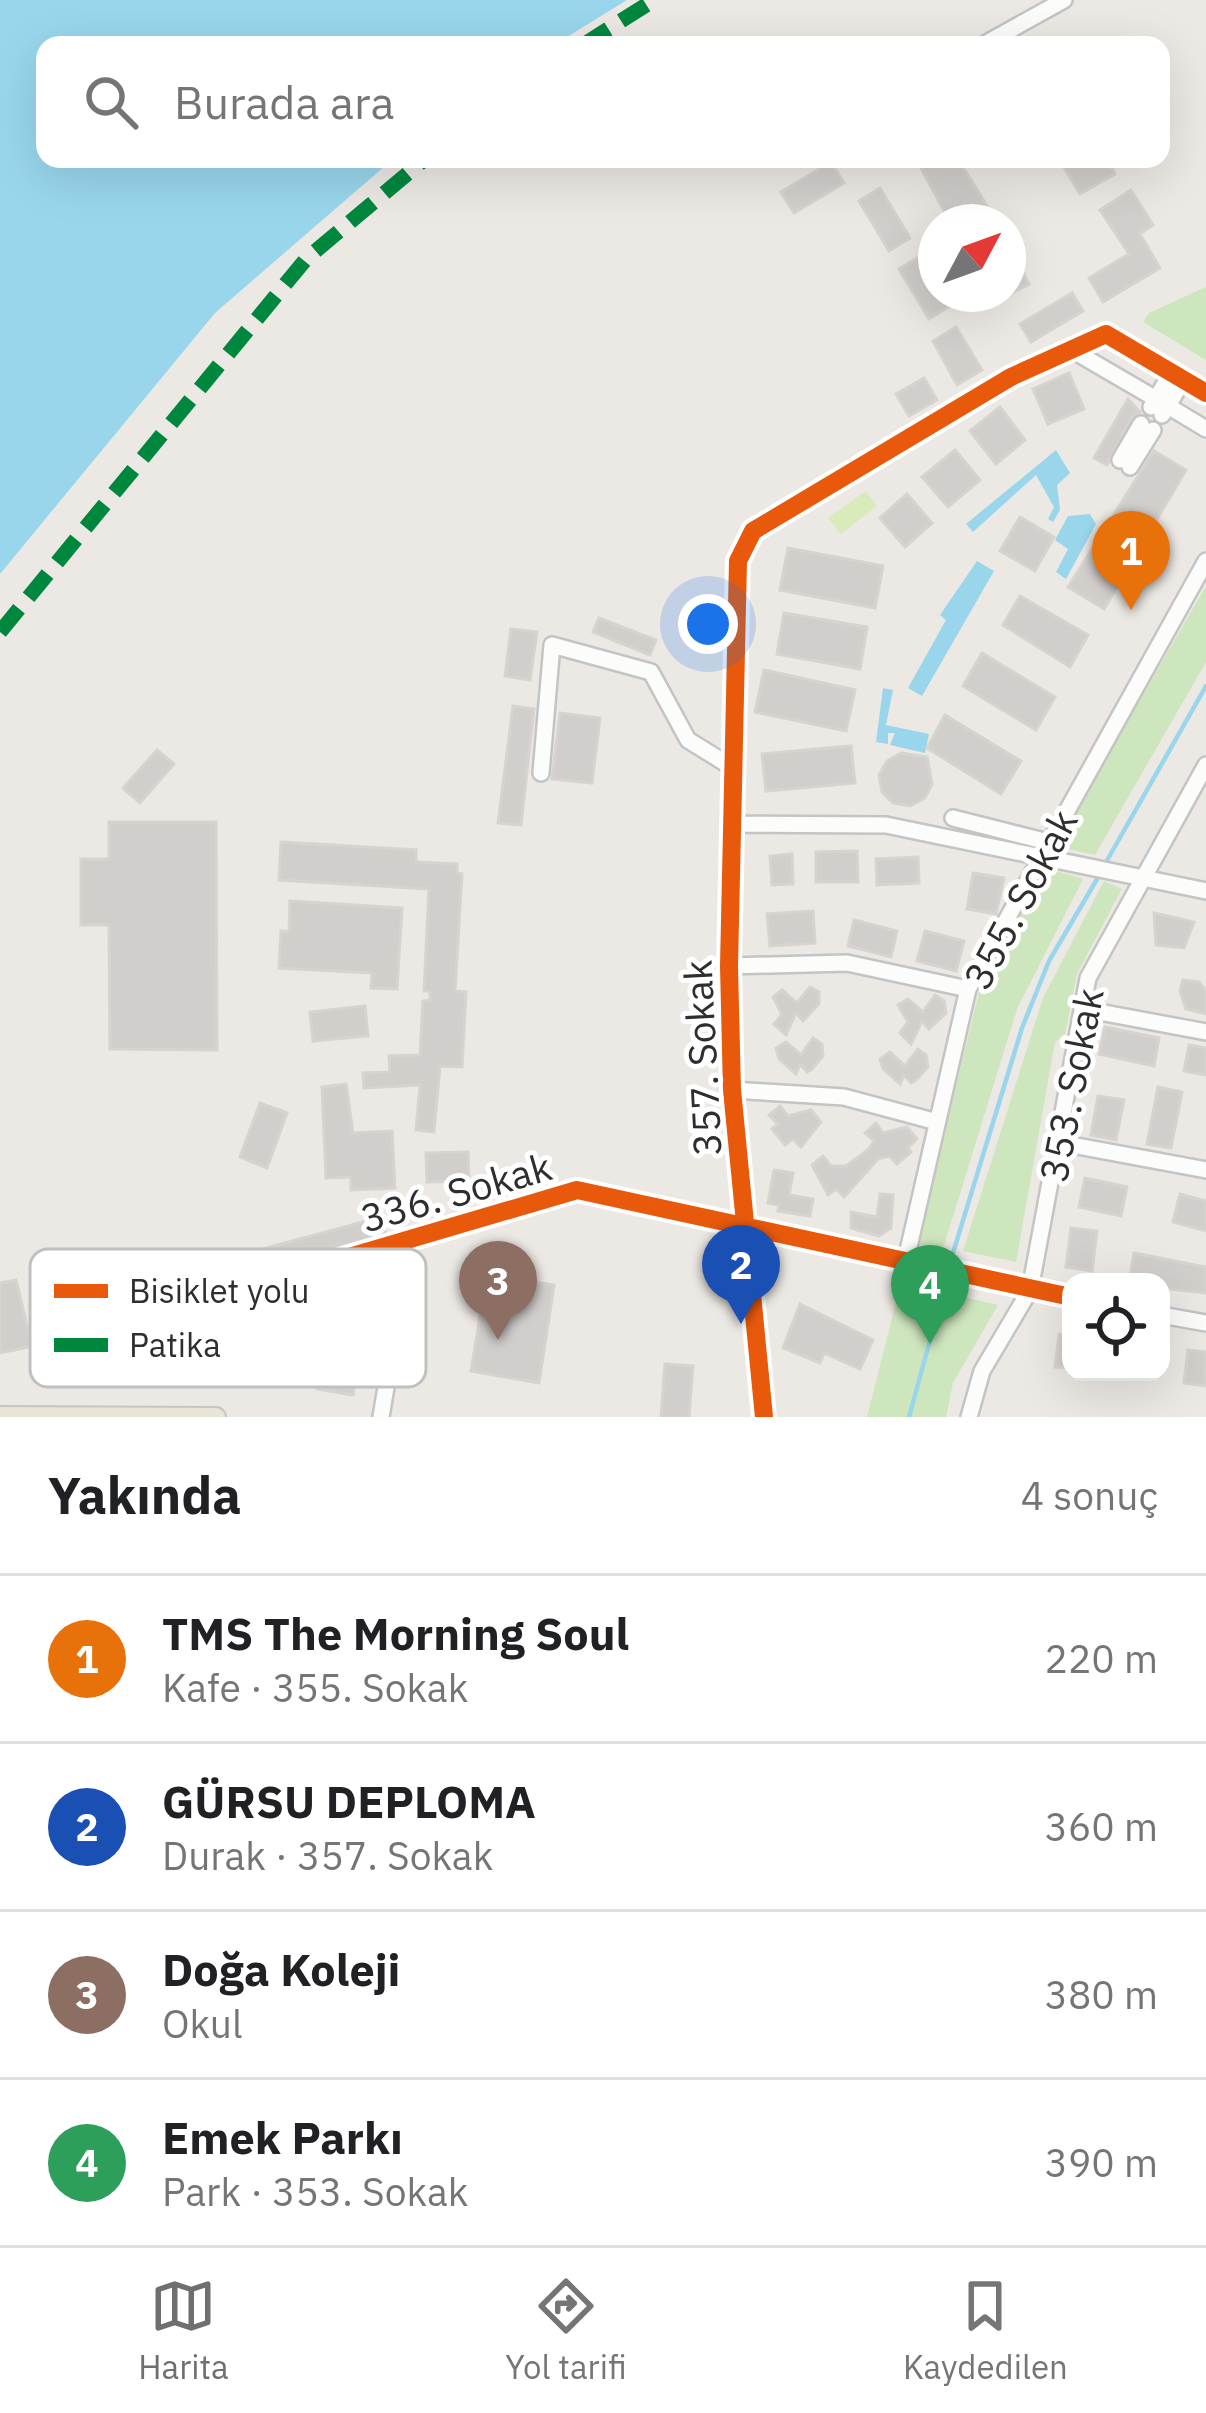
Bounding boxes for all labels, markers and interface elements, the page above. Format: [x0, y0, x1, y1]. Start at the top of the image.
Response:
search box [36, 36, 1170, 168]
icon: search [78, 69, 144, 135]
text: Burada ara [174, 73, 394, 131]
north arrow [918, 204, 1026, 312]
pin: 1 [1092, 511, 1170, 610]
your location [678, 594, 738, 654]
street label: 355. Sokak [951, 800, 1089, 998]
street label: 357. Sokak [671, 959, 733, 1157]
street label: 353. Sokak [1027, 984, 1115, 1186]
street label: 336. Sokak [355, 1140, 557, 1244]
pin: 2 [702, 1225, 780, 1324]
pin: 3 [459, 1241, 537, 1340]
pin: 4 [891, 1245, 969, 1344]
legend [30, 1249, 426, 1387]
text: Bisiklet yolu [129, 1269, 309, 1312]
map controls [1062, 1273, 1170, 1381]
button: locate [1062, 1273, 1170, 1381]
text: Patika [129, 1323, 221, 1366]
text: Yakında [48, 1462, 241, 1528]
text: 4 sonuç [1021, 1470, 1158, 1521]
text: TMS The Morning Soul [162, 1604, 629, 1662]
text: 1 [75, 1633, 99, 1684]
text: 220 m [1045, 1633, 1158, 1684]
text: Kafe · 355. Sokak [162, 1662, 468, 1713]
text: GÜRSU DEPLOMA [162, 1772, 536, 1830]
text: 2 [75, 1801, 99, 1852]
text: 360 m [1045, 1801, 1158, 1852]
text: Durak · 357. Sokak [162, 1830, 493, 1881]
text: Doğa Koleji [162, 1940, 400, 1998]
text: 3 [75, 1969, 99, 2020]
text: 380 m [1045, 1969, 1158, 2020]
text: Okul [162, 1998, 243, 2049]
text: Emek Parkı [162, 2108, 403, 2166]
text: 4 [75, 2137, 99, 2188]
text: 390 m [1045, 2137, 1158, 2188]
text: Park · 353. Sokak [162, 2166, 468, 2217]
tab: Harita [138, 2273, 229, 2388]
tab: Yol tarifi [505, 2273, 627, 2388]
tab: Kaydedilen [903, 2273, 1068, 2388]

